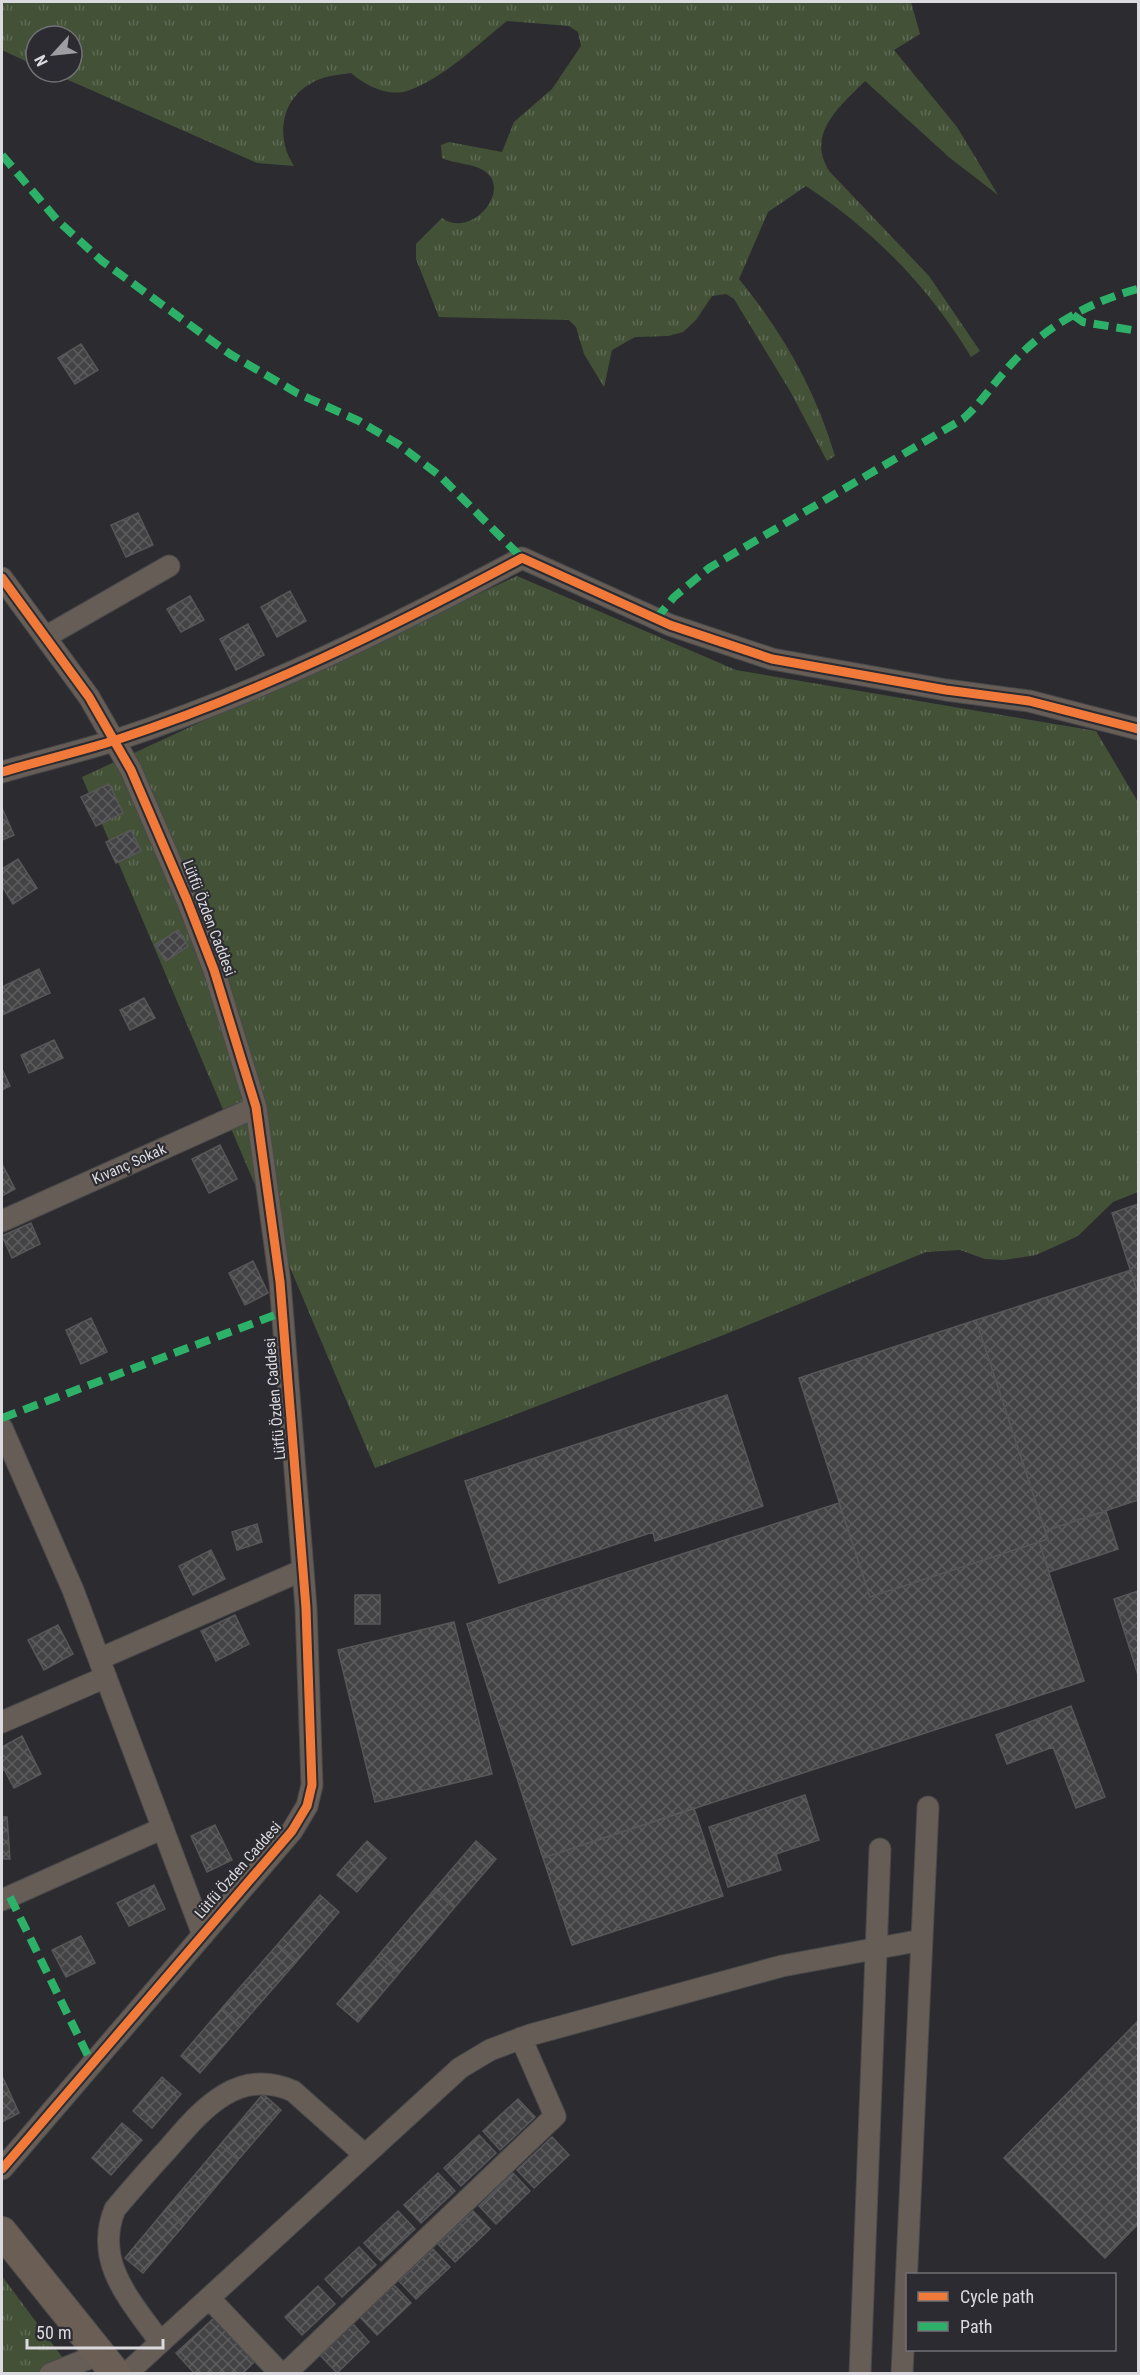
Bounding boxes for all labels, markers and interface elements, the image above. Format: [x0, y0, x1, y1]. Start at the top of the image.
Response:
north arrow [24, 24, 84, 84]
text: N [30, 52, 52, 69]
street label: Lütfü Özden Caddesi [179, 858, 239, 978]
street label: Kıvanç Sokak [89, 1140, 169, 1188]
street label: Lütfü Özden Caddesi [261, 1337, 289, 1461]
street label: Lütfü Özden Caddesi [191, 1818, 285, 1922]
legend [906, 2273, 1116, 2351]
text: Cycle path [960, 2286, 1034, 2307]
scale bar [27, 2312, 164, 2350]
text: Path [960, 2316, 993, 2337]
text: 50 m [36, 2322, 71, 2343]

